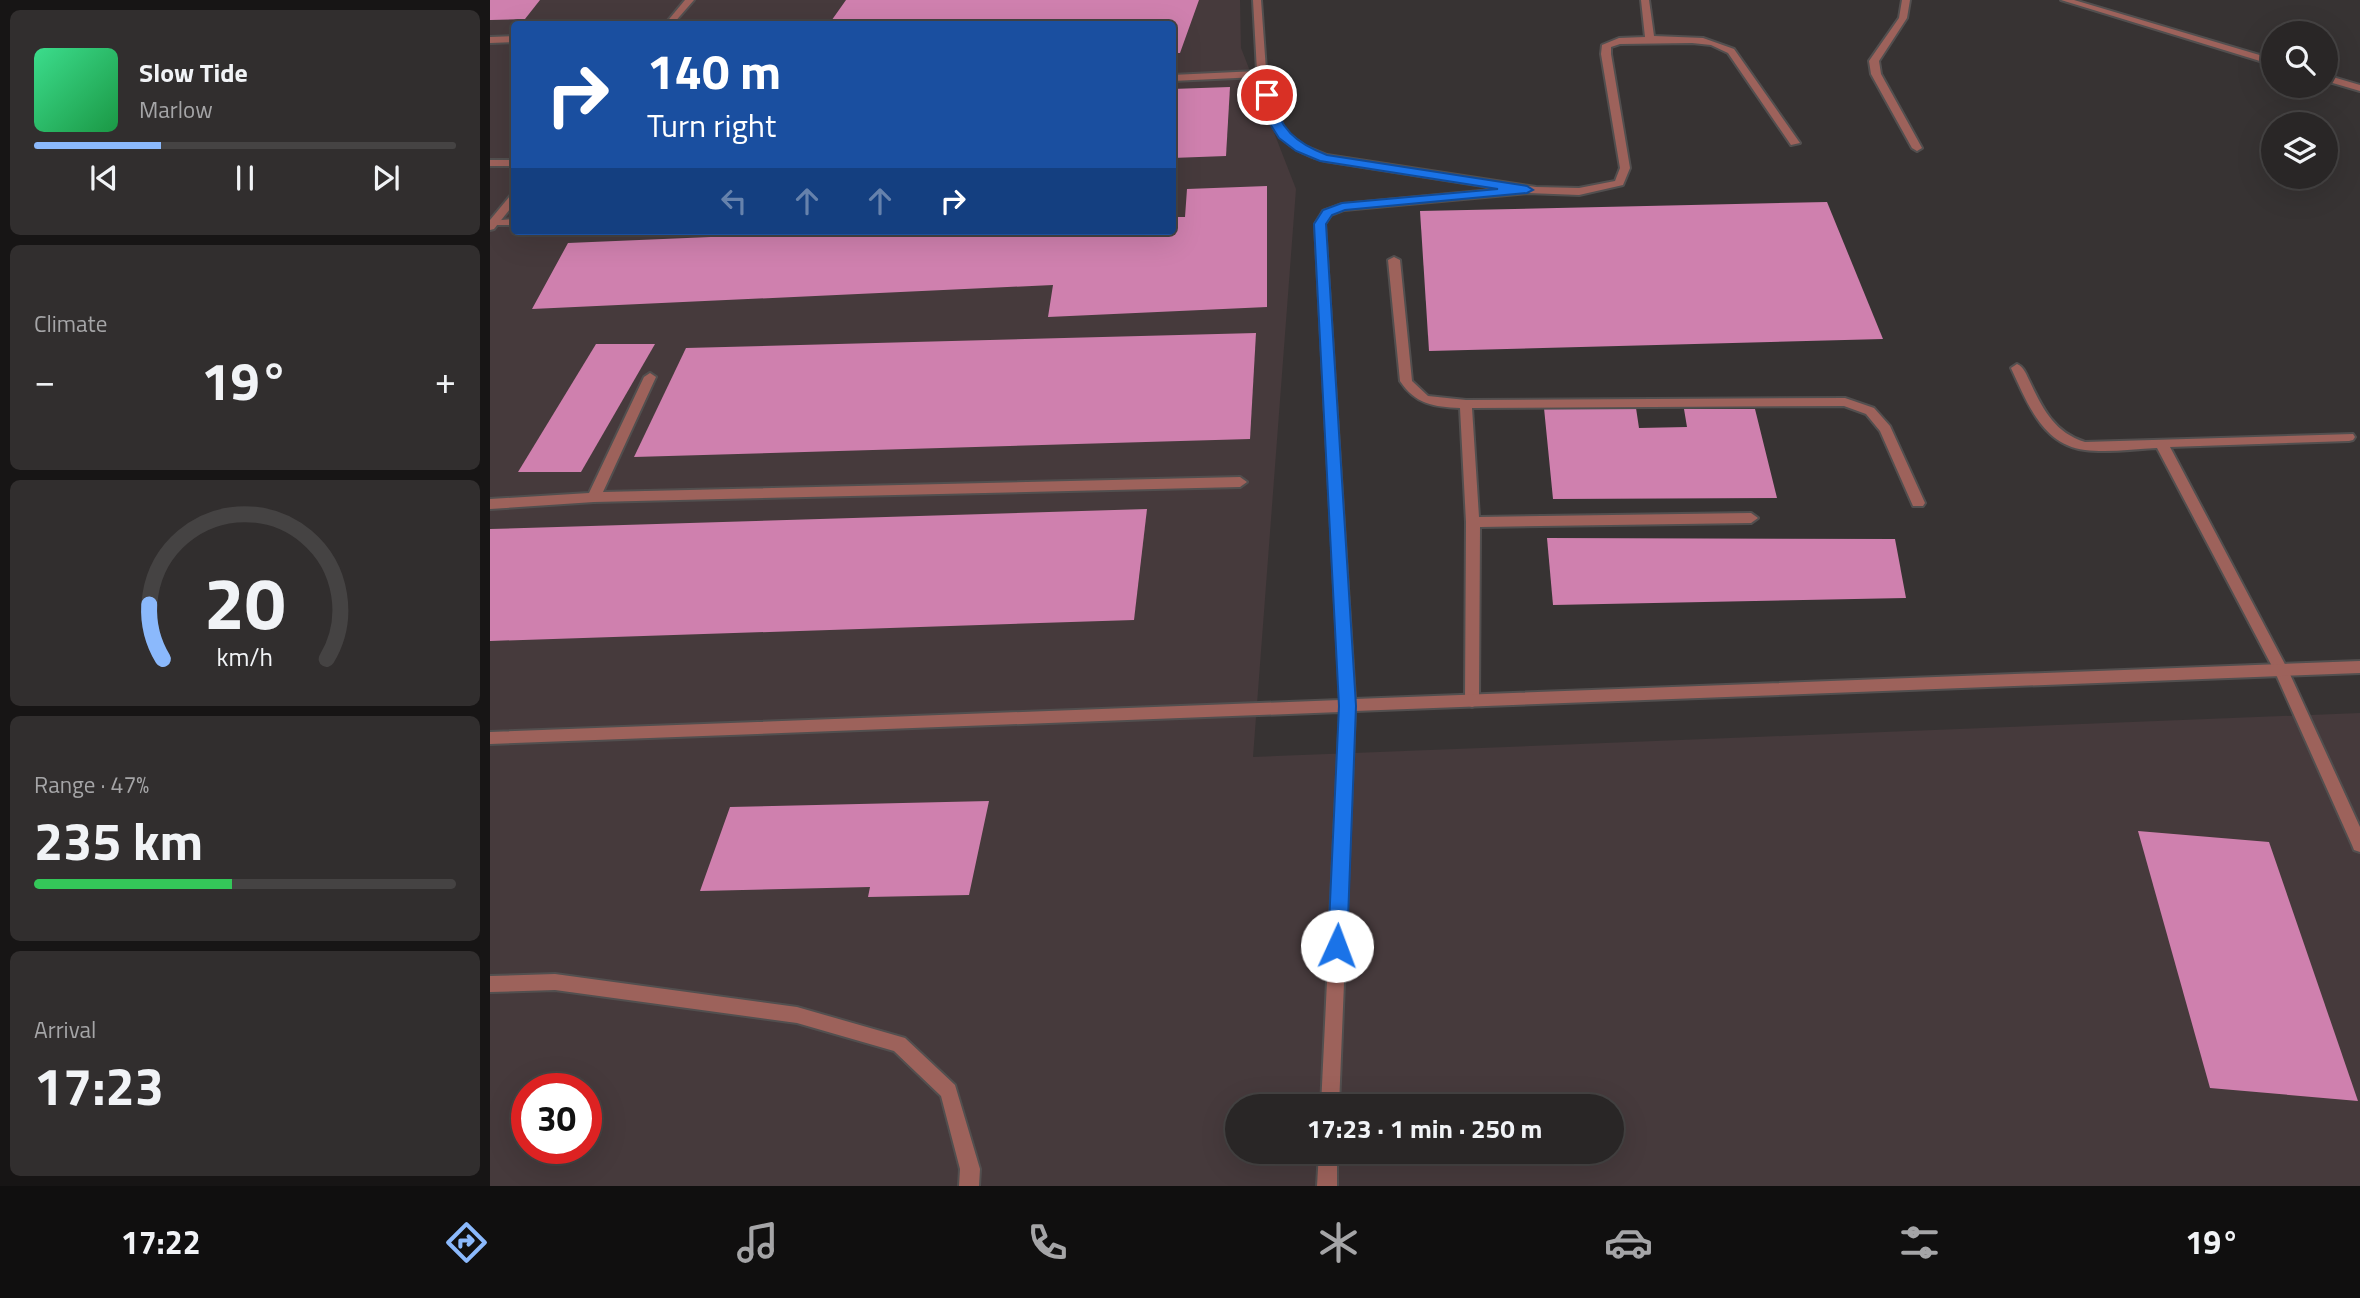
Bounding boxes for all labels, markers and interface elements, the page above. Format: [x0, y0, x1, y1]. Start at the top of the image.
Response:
map controls [2261, 21, 2338, 189]
button: search [2261, 21, 2338, 98]
text: 140 m [647, 33, 781, 108]
icon: right [532, 49, 623, 140]
text: Slow Tide [139, 53, 248, 92]
pin [1237, 65, 1297, 125]
icon: arrive [1248, 76, 1286, 114]
text: Marlow [139, 92, 213, 127]
text: Turn right [647, 101, 776, 149]
button: layers [2261, 112, 2338, 189]
icon: previous [85, 159, 123, 197]
icon: pause [226, 159, 264, 197]
icon: next [367, 159, 405, 197]
icon: left [715, 182, 753, 220]
icon: ahead [788, 182, 826, 220]
icon: ahead [861, 182, 899, 220]
icon: right [934, 182, 972, 220]
text: Climate [34, 306, 107, 341]
text: 19° [201, 341, 289, 420]
text: − [34, 351, 55, 409]
text: + [435, 351, 456, 409]
text: 20 [204, 547, 286, 657]
text: km/h [217, 638, 273, 676]
text: Range · 47% [34, 767, 149, 802]
text: 235 km [34, 801, 203, 880]
position arrow [1300, 909, 1374, 983]
text: Arrival [34, 1012, 96, 1047]
text: 17:23 [34, 1046, 164, 1125]
speed limit sign: 30 [511, 1073, 602, 1164]
text: 17:23 · 1 min · 250 m [1307, 1109, 1542, 1148]
text: 17:22 [121, 1218, 201, 1266]
icon: directions [442, 1218, 491, 1267]
icon: music [733, 1218, 782, 1267]
icon: phone [1023, 1218, 1072, 1267]
icon: climate [1314, 1218, 1363, 1267]
icon: car [1604, 1218, 1653, 1267]
icon: filters [1895, 1218, 1944, 1267]
text: 19° [2185, 1218, 2239, 1266]

